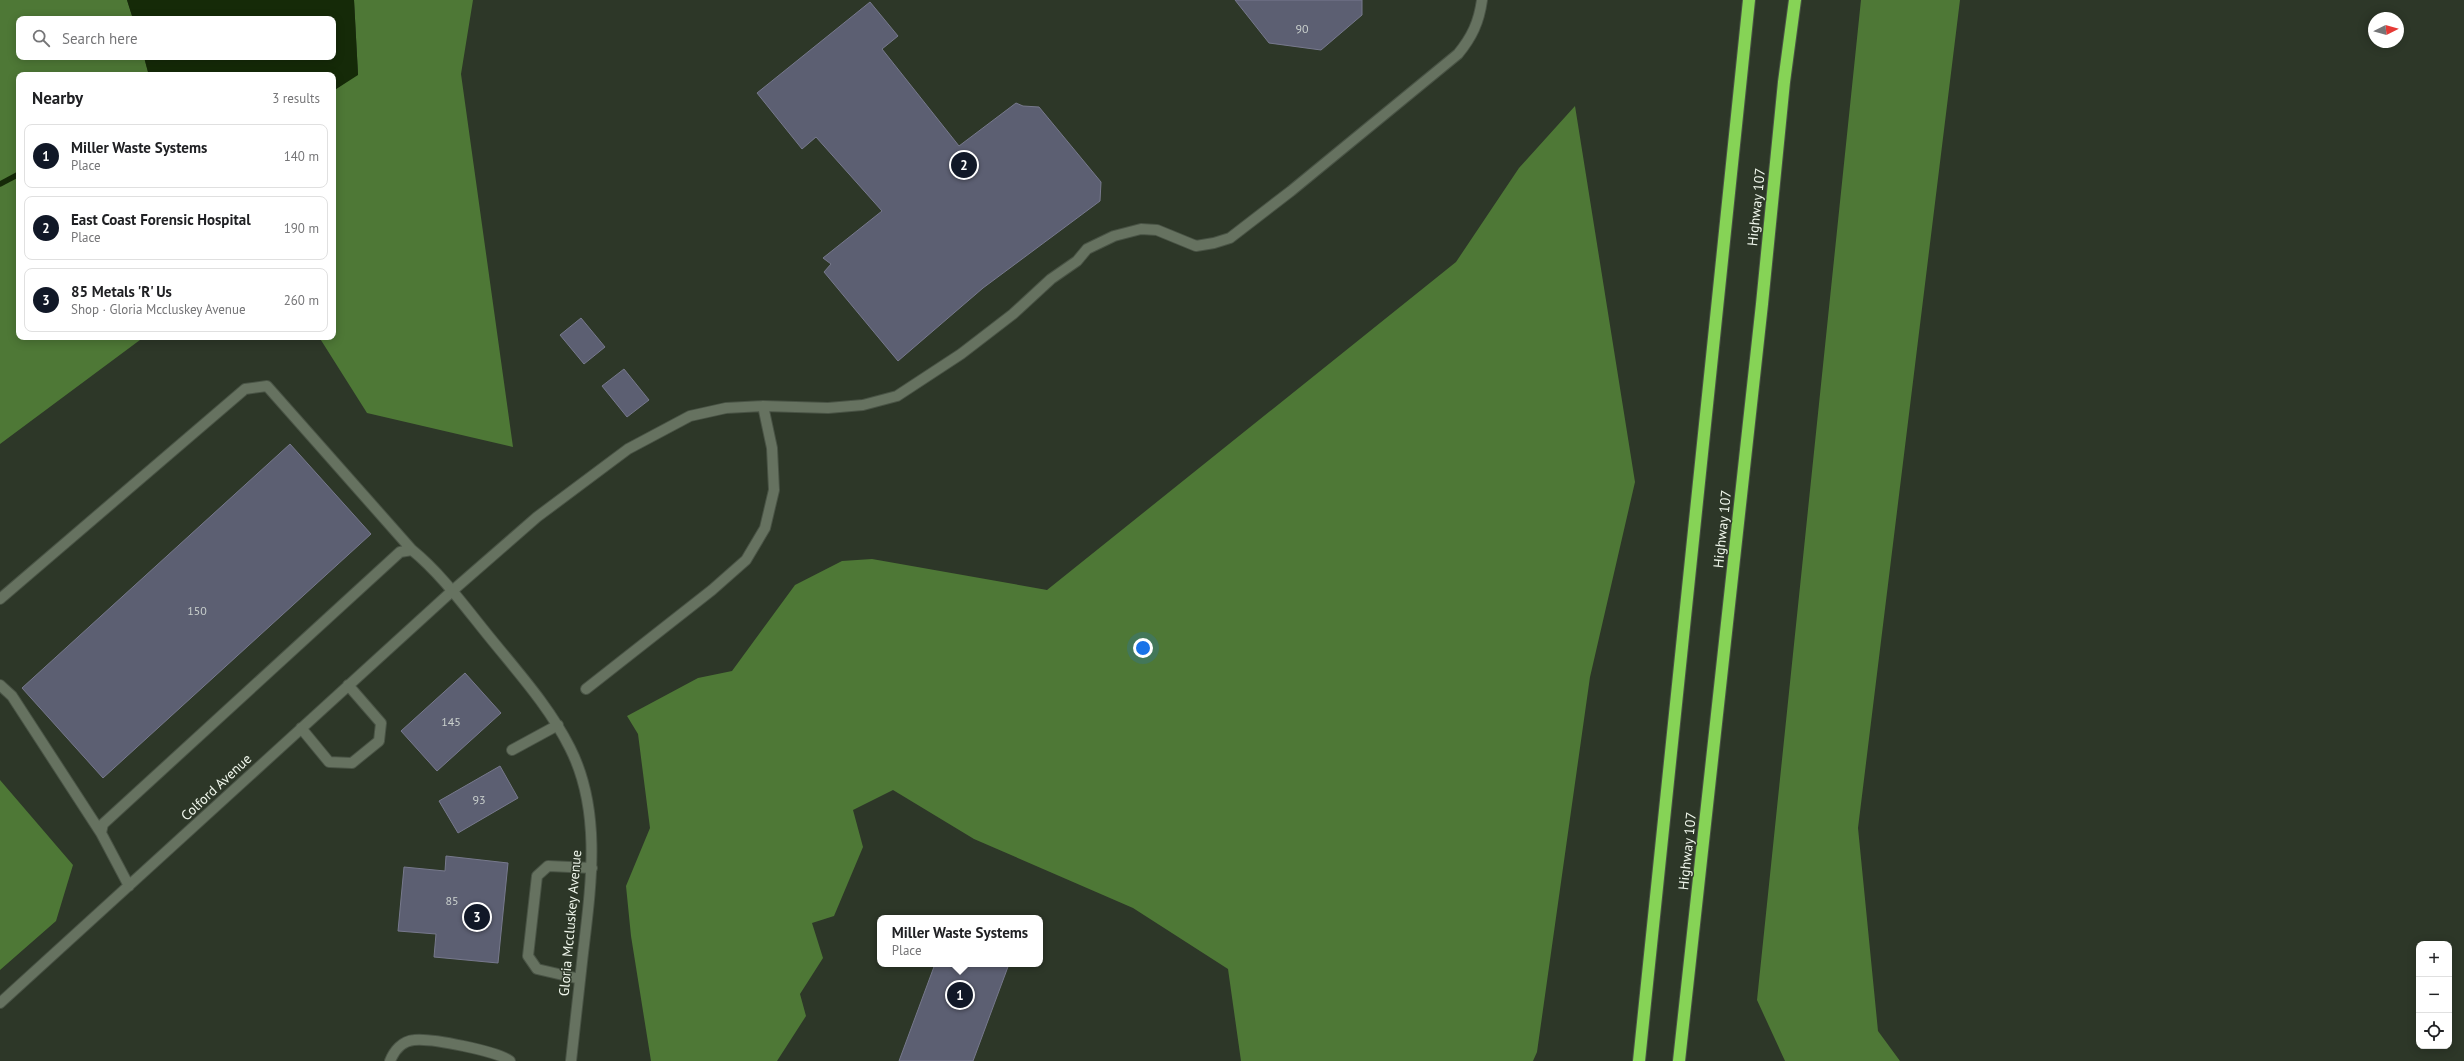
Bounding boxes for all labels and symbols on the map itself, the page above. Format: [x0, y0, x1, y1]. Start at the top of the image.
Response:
north arrow [2368, 12, 2404, 48]
house number: 90 [1295, 21, 1309, 36]
pin: 2 [951, 150, 977, 180]
street label: Highway 107 [1743, 167, 1769, 247]
street label: Highway 107 [1709, 489, 1735, 569]
house number: 150 [187, 603, 207, 618]
your location [1133, 638, 1153, 658]
house number: 145 [441, 714, 461, 729]
street label: Colford Avenue [177, 750, 255, 824]
house number: 93 [472, 792, 486, 807]
street label: Highway 107 [1674, 811, 1700, 891]
street label: Gloria Mccluskey Avenue [555, 849, 585, 997]
house number: 85 [445, 893, 459, 908]
pin: 3 [464, 902, 490, 932]
pin: 1 [947, 980, 973, 1010]

